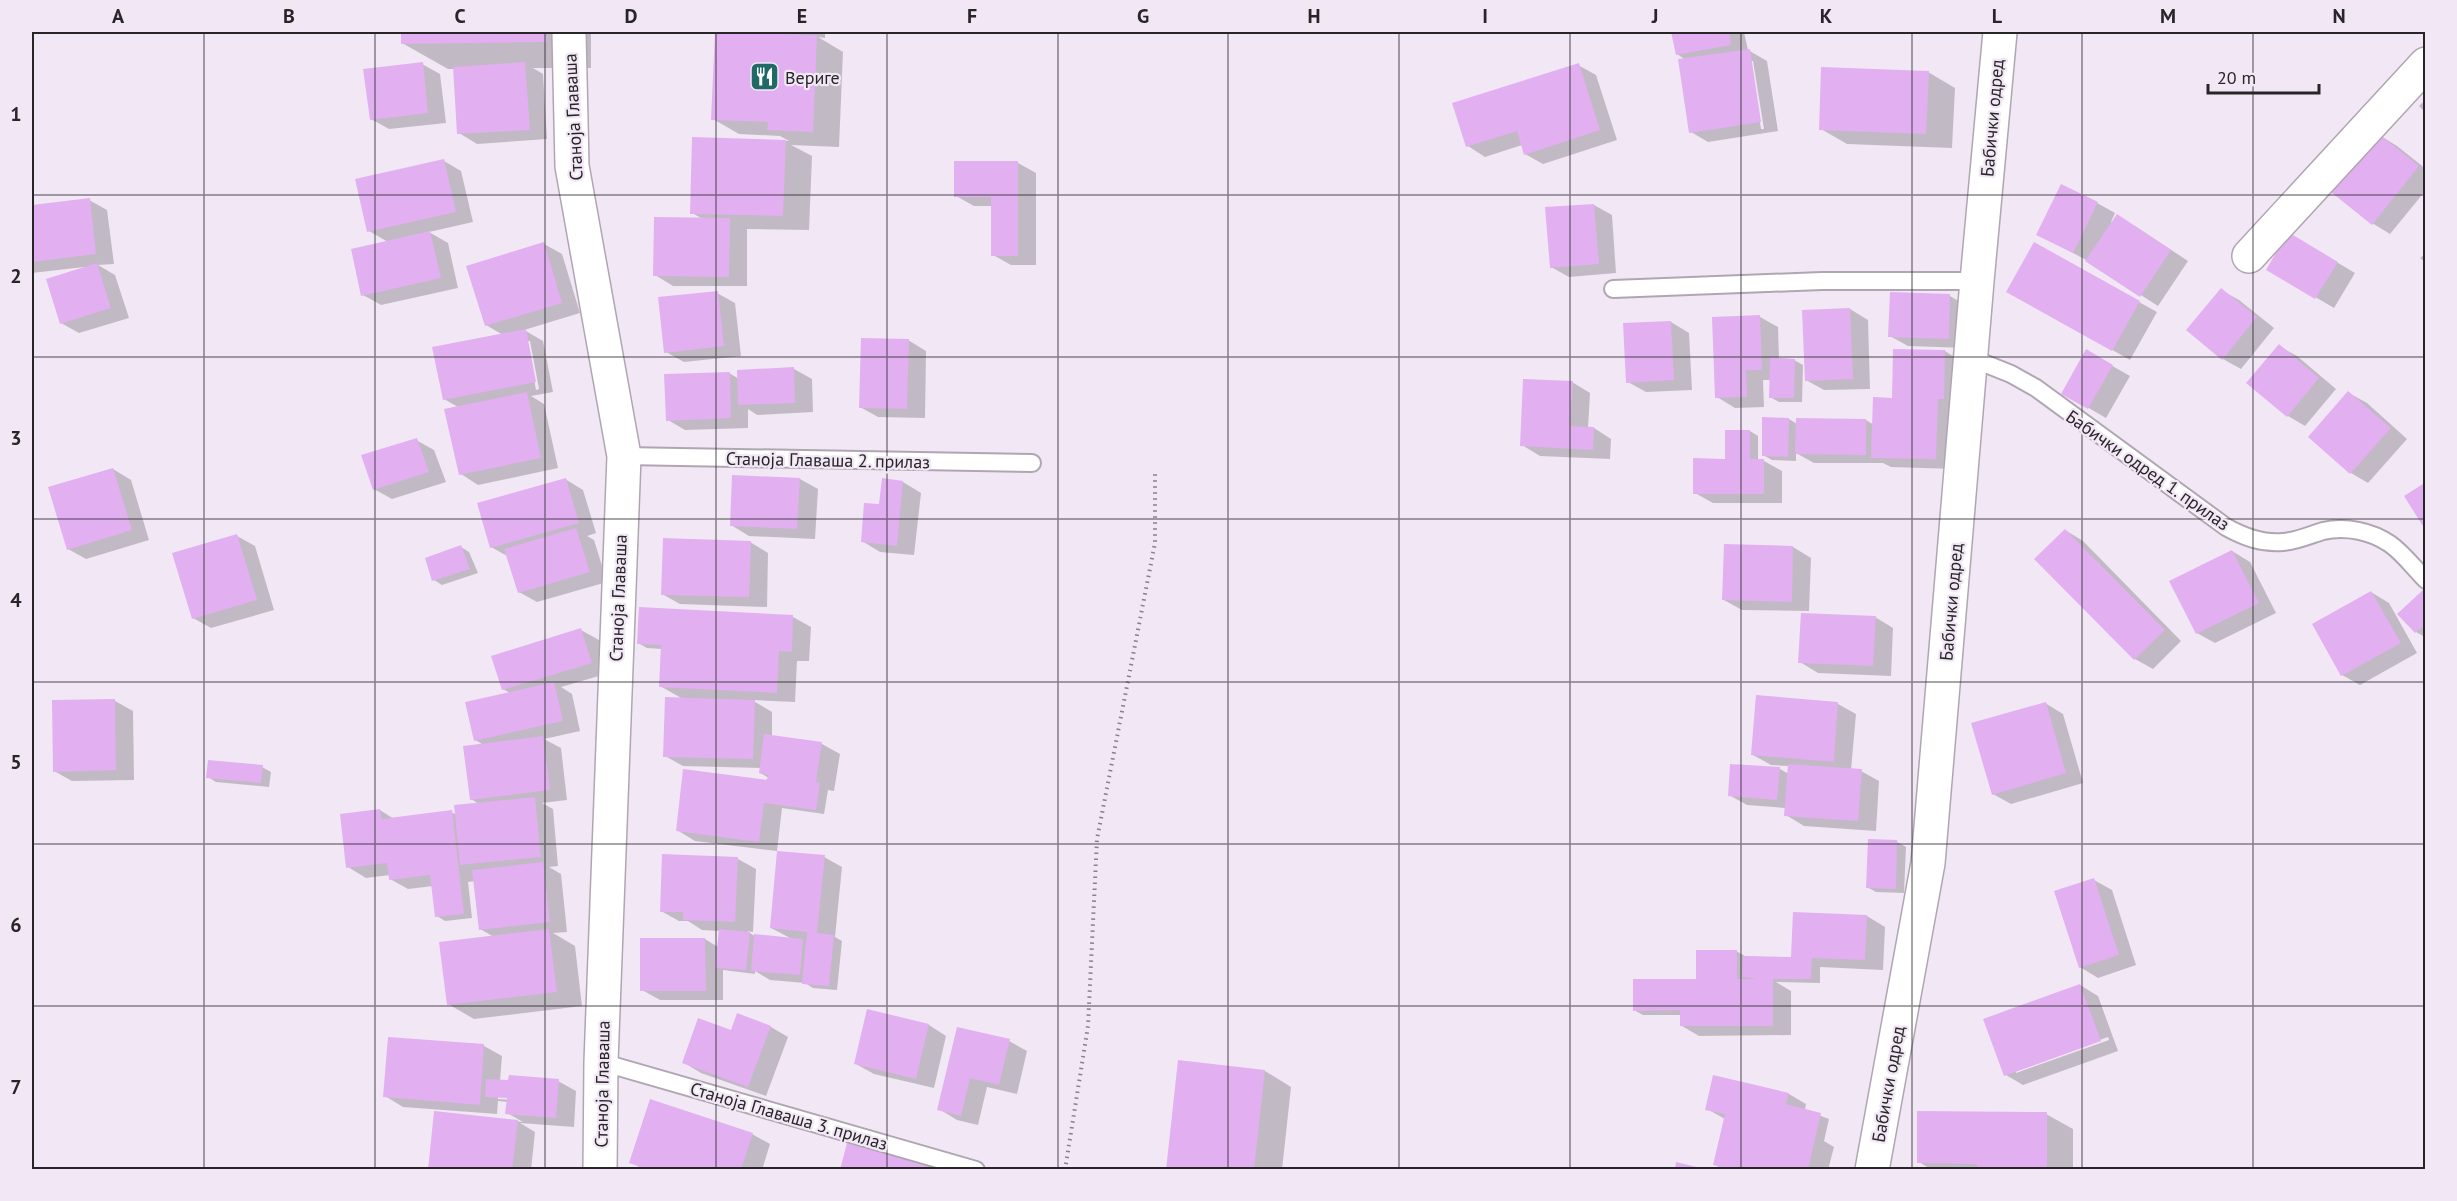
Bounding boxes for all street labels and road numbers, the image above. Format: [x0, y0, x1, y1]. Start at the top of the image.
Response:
street label: Станоја Главаша [558, 53, 588, 181]
street label: Бабички одред [1975, 58, 2009, 178]
street label: Бабички одред 1. прилаз [2062, 405, 2234, 535]
street label: Станоја Главаша 2. прилаз [726, 447, 930, 473]
street label: Станоја Главаша [604, 534, 632, 662]
street label: Бабички одред [1934, 542, 1968, 662]
street label: Станоја Главаша [589, 1020, 615, 1148]
street label: Бабички одред [1866, 1024, 1910, 1144]
street label: Станоја Главаша 3. прилаз [688, 1077, 890, 1155]

